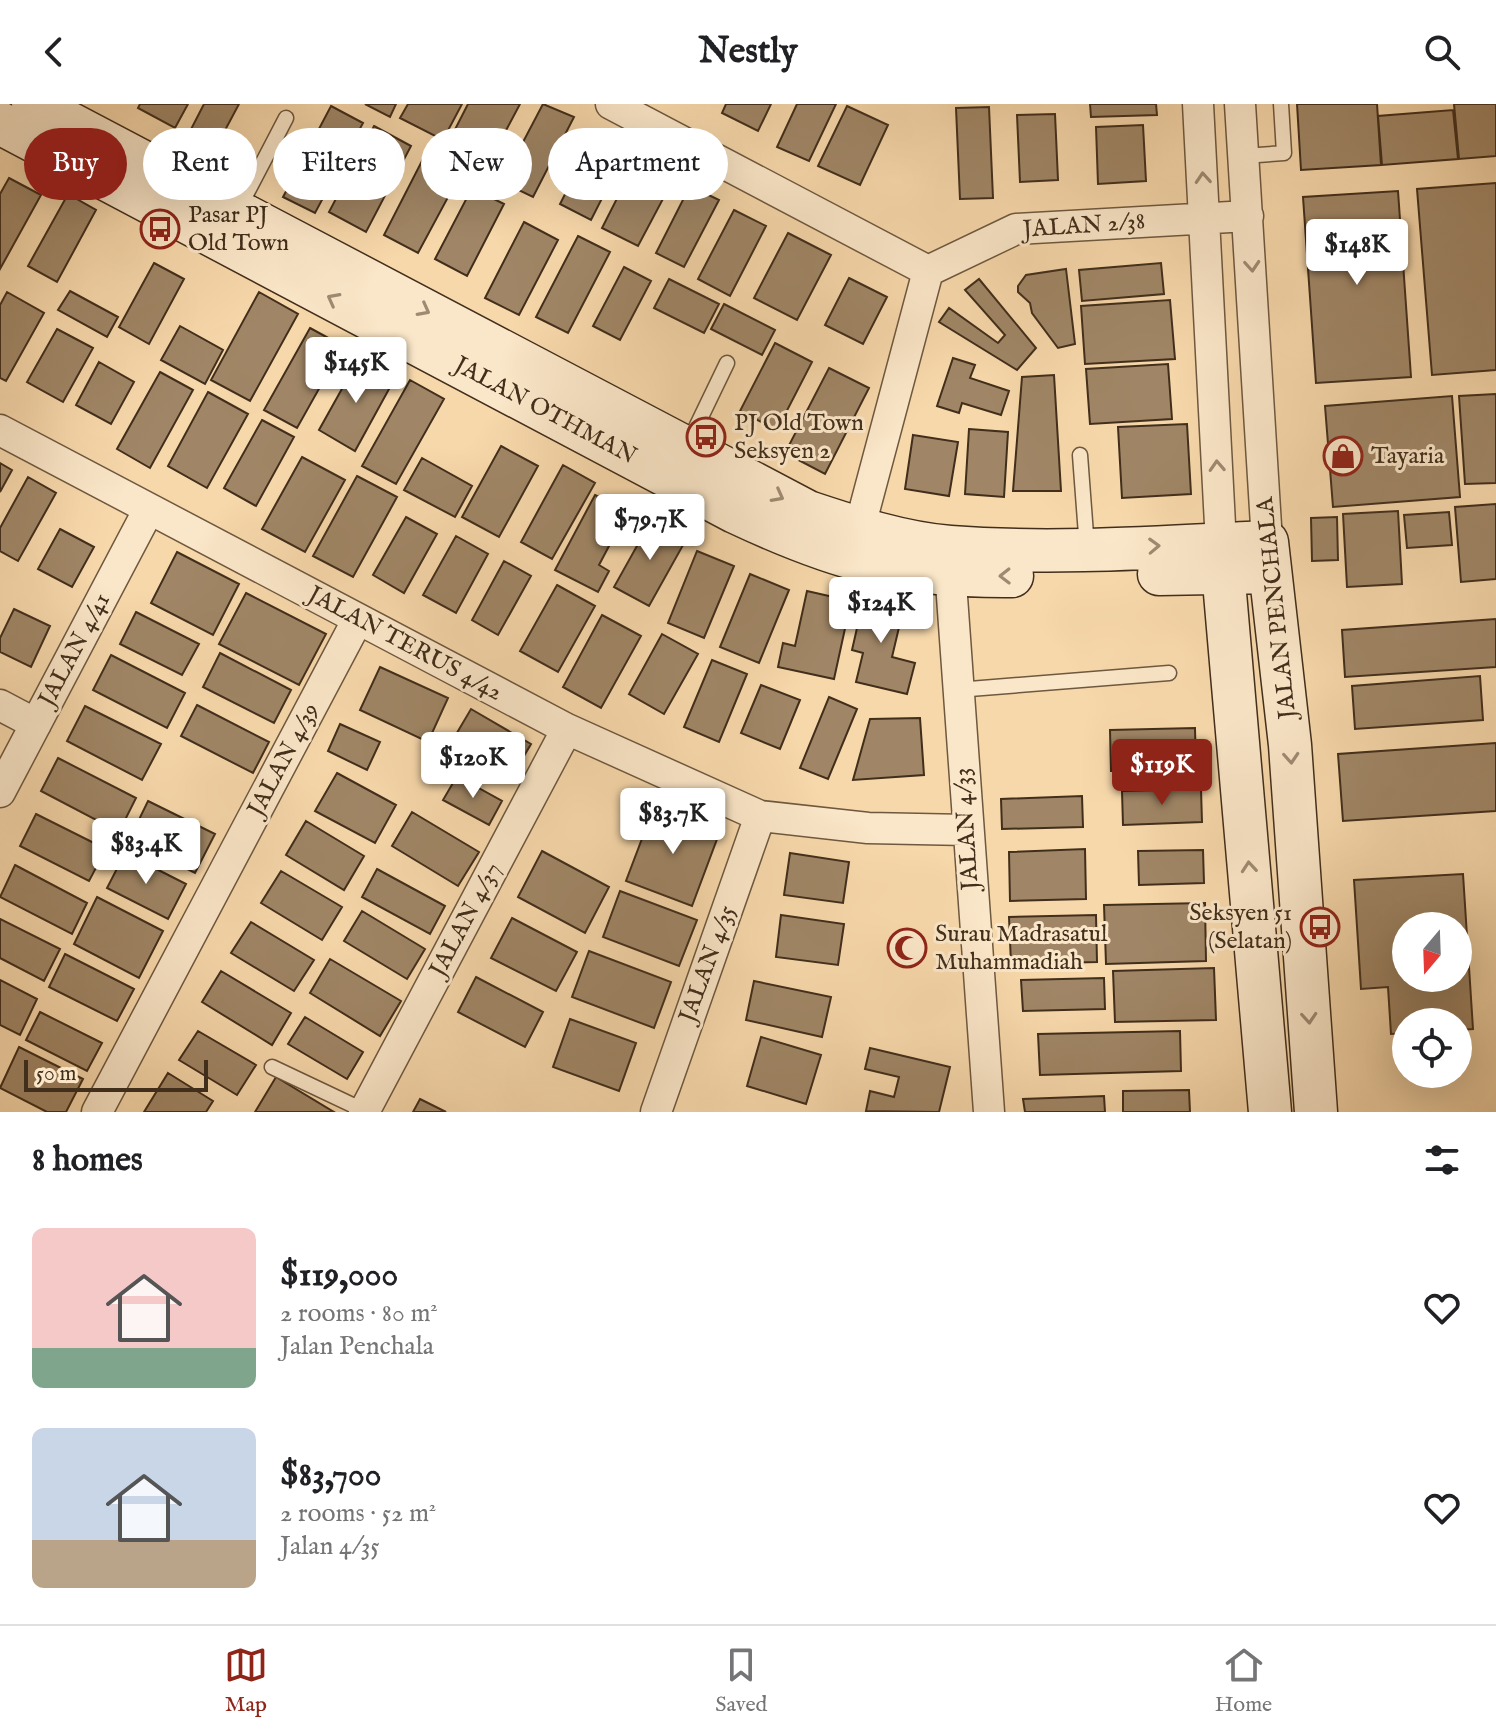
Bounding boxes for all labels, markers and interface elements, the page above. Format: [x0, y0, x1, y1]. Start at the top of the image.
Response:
text: Nestly [699, 29, 797, 75]
icon: back [32, 30, 76, 74]
icon: search [1420, 30, 1464, 74]
chip: Buy [24, 128, 127, 200]
chip: Rent [143, 128, 257, 200]
chip: Filters [273, 128, 405, 200]
chip: New [421, 128, 532, 200]
chip: Apartment [548, 128, 728, 200]
one-way arrow [1195, 171, 1212, 184]
place label: Pasar PJ Old Town [188, 200, 289, 259]
street label: JALAN 2/38 [1019, 206, 1146, 246]
bus stop icon: Pasar PJ Old Town [139, 208, 181, 250]
pin: $148K [1301, 219, 1413, 287]
text: $148K [1324, 228, 1390, 261]
one-way arrow [1243, 260, 1260, 273]
one-way arrow [326, 293, 341, 308]
one-way arrow [415, 300, 430, 315]
pin: $145K [300, 337, 412, 405]
text: $145K [324, 346, 388, 379]
street label: JALAN OTHMAN [446, 348, 642, 472]
place label: PJ Old Town Seksyen 2 [734, 408, 864, 467]
bus stop icon: PJ Old Town Seksyen 2 [685, 416, 727, 458]
shop icon: Tayaria [1322, 435, 1364, 477]
place label: Tayaria [1371, 441, 1445, 472]
one-way arrow [1209, 459, 1226, 472]
one-way arrow [769, 487, 784, 502]
pin: $79.7K [585, 494, 715, 562]
street label: JALAN PENCHALA [1250, 495, 1304, 723]
text: $79.7K [613, 503, 687, 536]
one-way arrow [1148, 538, 1161, 555]
one-way arrow [998, 567, 1011, 585]
pin: $124K [825, 577, 937, 645]
street label: JALAN TERUS 4/42 [300, 578, 508, 708]
text: $124K [847, 586, 915, 619]
street label: JALAN 4/41 [31, 588, 118, 715]
street label: JALAN 4/39 [240, 698, 327, 825]
pin: $120K [417, 732, 529, 800]
pin: $119K [1106, 739, 1218, 807]
text: $120K [439, 741, 507, 774]
text: $119K [1130, 748, 1194, 781]
one-way arrow [1282, 752, 1299, 765]
street label: JALAN 4/33 [947, 767, 987, 894]
pin: $83.7K [608, 788, 738, 856]
text: $83.7K [638, 797, 708, 830]
pin: $83.4K [81, 818, 211, 886]
text: $83.4K [110, 827, 182, 860]
street label: JALAN 4/37 [422, 858, 509, 985]
one-way arrow [1240, 860, 1257, 873]
place label: Seksyen 51 (Selatan) [1189, 898, 1292, 957]
street label: JALAN 4/35 [671, 901, 744, 1030]
bus stop icon: Seksyen 51 (Selatan) [1299, 906, 1341, 948]
north arrow [1392, 912, 1472, 992]
map controls [1392, 912, 1472, 1088]
place label: Surau Madrasatul Muhammadiah [935, 919, 1108, 978]
mosque icon: Surau Madrasatul Muhammadiah [886, 927, 928, 969]
button: locate [1392, 1008, 1472, 1088]
one-way arrow [1300, 1012, 1317, 1025]
scale bar [24, 1056, 208, 1092]
text: 50 m [36, 1060, 77, 1088]
icon: filters [1420, 1138, 1464, 1182]
text: 8 homes [32, 1139, 143, 1182]
text: $119,000 [280, 1254, 398, 1297]
icon: home [96, 1260, 192, 1356]
icon: heart [1420, 1286, 1464, 1330]
text: 2 rooms · 80 m² [280, 1297, 438, 1330]
text: Jalan Penchala [280, 1330, 434, 1363]
text: $83,700 [280, 1454, 381, 1497]
icon: home [96, 1460, 192, 1556]
icon: heart [1420, 1486, 1464, 1530]
text: 2 rooms · 52 m² [280, 1497, 436, 1530]
text: Jalan 4/35 [280, 1530, 380, 1563]
tab: Map [224, 1643, 268, 1719]
tab: Saved [715, 1643, 767, 1719]
tab: Home [1215, 1643, 1272, 1719]

